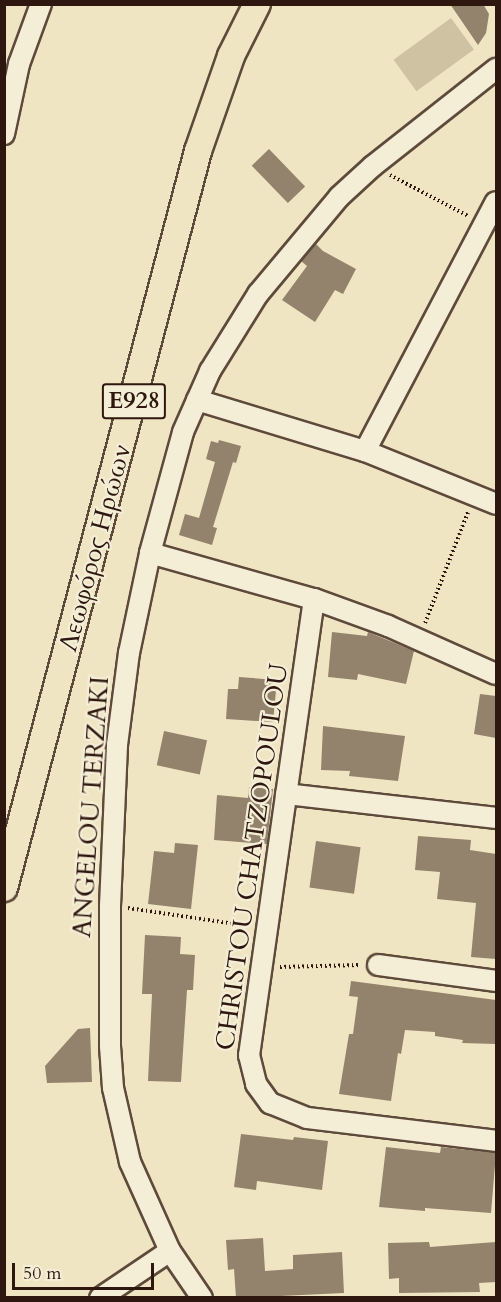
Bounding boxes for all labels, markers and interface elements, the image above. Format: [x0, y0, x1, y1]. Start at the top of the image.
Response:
road number: E928 [101, 380, 167, 422]
street label: Λεωφόρος Ηρώων [52, 441, 138, 655]
street label: CHRISTOU CHATZOPOULOU [209, 662, 295, 1052]
street label: ANGELOU TERZAKI [66, 675, 116, 939]
scale bar [15, 1251, 158, 1289]
text: 50 m [23, 1261, 62, 1286]

